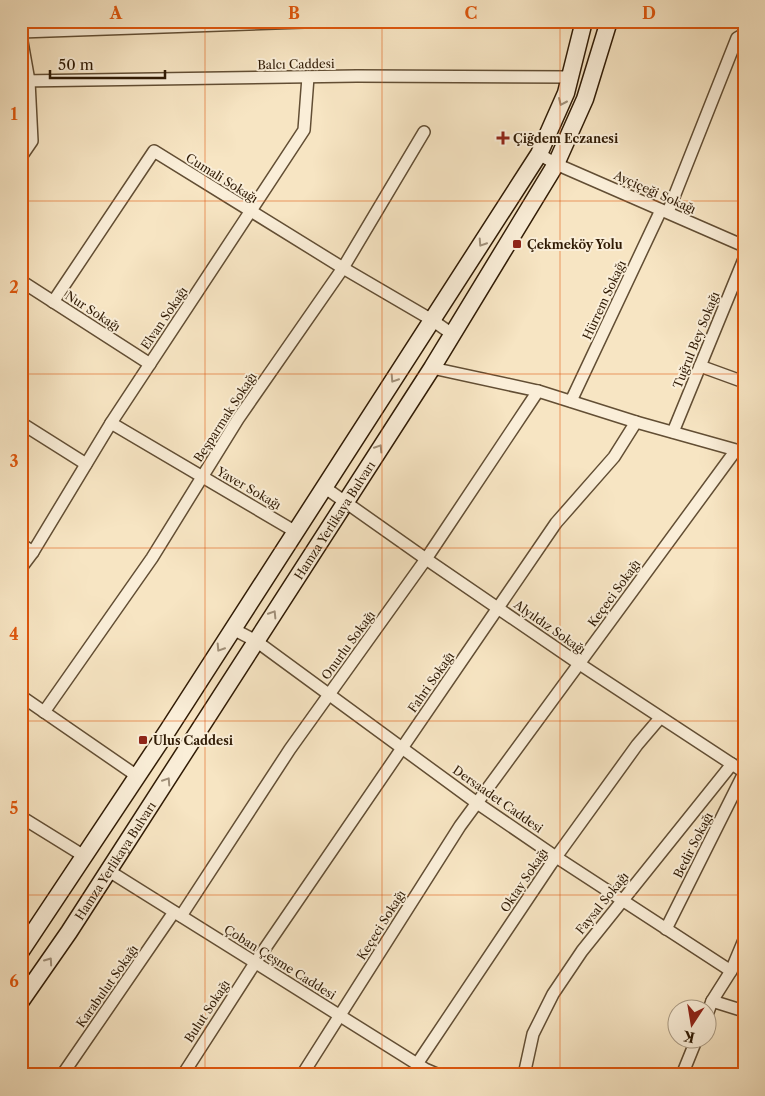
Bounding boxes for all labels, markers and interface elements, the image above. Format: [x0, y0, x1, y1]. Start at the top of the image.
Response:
text: A [109, 3, 123, 23]
text: B [288, 3, 300, 23]
text: C [465, 3, 477, 23]
text: D [642, 3, 656, 23]
scale bar [50, 48, 165, 80]
text: 50 m [58, 55, 94, 74]
street label: Balcı Caddesi [257, 56, 335, 72]
one-way arrow [557, 97, 568, 106]
text: 1 [10, 104, 18, 124]
place label: Çiğdem Eczanesi [513, 131, 619, 146]
marker: Çiğdem Eczanesi [497, 132, 509, 144]
street label: Cumali Sokağı [183, 150, 261, 206]
street label: Ayçiçeği Sokağı [611, 167, 699, 217]
one-way arrow [479, 237, 488, 247]
place label: Çekmeköy Yolu [527, 237, 623, 252]
marker: Çekmeköy Yolu [511, 238, 523, 250]
street label: Hürrem Sokağı [579, 258, 629, 342]
text: 2 [9, 277, 19, 297]
street label: Elvan Sokağı [138, 284, 191, 352]
street label: Nur Sokağı [63, 288, 124, 334]
street label: Tuğrul Bey Sokağı [670, 289, 722, 391]
street label: Beşparmak Sokağı [190, 369, 260, 465]
one-way arrow [391, 374, 400, 383]
one-way arrow [373, 444, 383, 453]
text: 3 [9, 451, 19, 471]
street label: Hamza Yerlikaya Bulvarı [291, 458, 378, 582]
street label: Yaver Sokağı [213, 463, 284, 513]
street label: Keçeci Sokağı [585, 556, 644, 630]
street label: Alyıldız Sokağı [510, 596, 589, 657]
street label: Onurlu Sokağı [318, 607, 378, 682]
one-way arrow [267, 611, 276, 620]
text: 4 [9, 624, 19, 644]
one-way arrow [217, 643, 227, 652]
street label: Fahri Sokağı [405, 649, 458, 715]
place label: Ulus Caddesi [153, 733, 234, 748]
marker: Ulus Caddesi [137, 734, 149, 746]
street label: Dersaadet Caddesi [450, 762, 546, 836]
one-way arrow [160, 777, 170, 786]
text: 5 [10, 798, 19, 818]
street label: Hamza Yerlikaya Bulvarı [71, 798, 159, 923]
street label: Bedir Sokağı [670, 809, 716, 880]
street label: Oktay Sokağı [497, 845, 551, 915]
street label: Faysal Sokağı [572, 869, 632, 937]
street label: Keçeci Sokağı [354, 887, 409, 963]
street label: Çoban Çeşme Caddesi [221, 921, 339, 1003]
street label: Karabulut Sokağı [73, 942, 141, 1030]
one-way arrow [43, 957, 52, 967]
text: 6 [9, 971, 19, 991]
street label: Bulut Sokağı [181, 977, 233, 1045]
north arrow [668, 998, 718, 1048]
text: K [681, 1027, 697, 1047]

